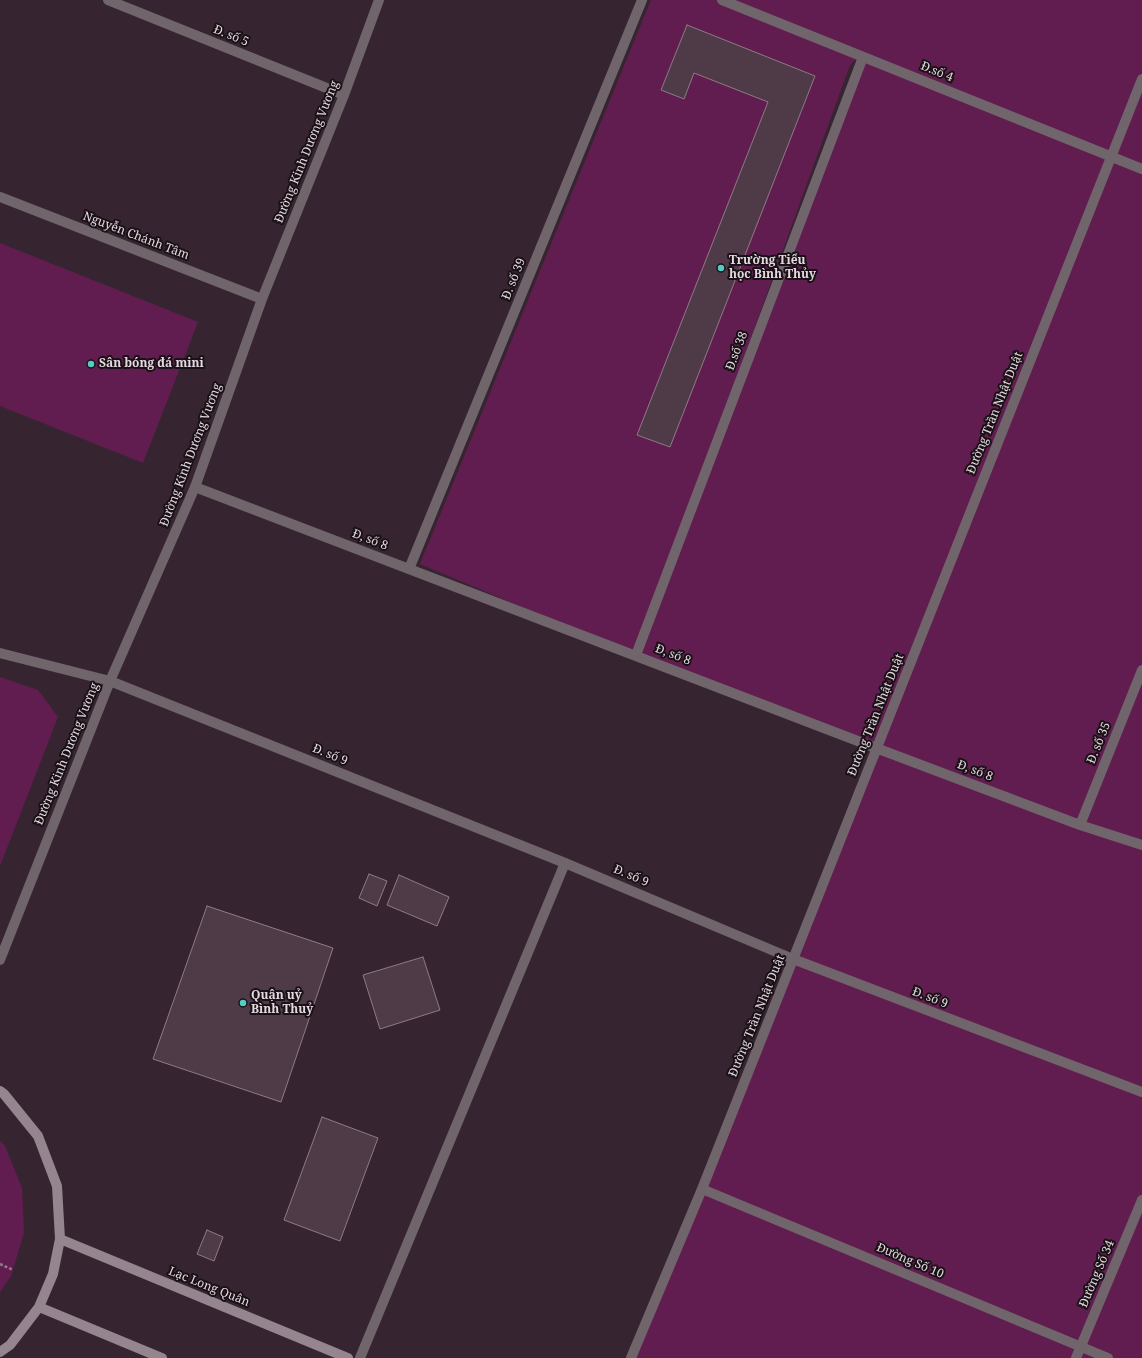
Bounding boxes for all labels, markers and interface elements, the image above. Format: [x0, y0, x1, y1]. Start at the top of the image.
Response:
street label: Đ. số 5 [211, 22, 251, 50]
street label: Đ.số 4 [919, 59, 955, 85]
street label: Đường Kinh Dương Vương [272, 79, 342, 225]
street label: Nguyễn Chánh Tâm [81, 209, 191, 263]
place label: Trường Tiểu học Bình Thủy [729, 254, 816, 282]
street label: Đ. số 39 [499, 256, 529, 302]
marker: Trường Tiểu học Bình Thủy [716, 263, 726, 273]
street label: Đ.số 38 [723, 330, 751, 372]
street label: Đường Trần Nhật Duật [964, 350, 1026, 476]
place label: Sân bóng đá mini [99, 357, 204, 371]
marker: Sân bóng đá mini [86, 359, 96, 369]
street label: Đường Kinh Dương Vương [157, 381, 225, 529]
street label: Đ, số 8 [350, 527, 390, 553]
street label: Đ, số 8 [653, 642, 693, 668]
street label: Đường Trần Nhật Duật [845, 652, 907, 778]
street label: Đường Kinh Dương Vương [32, 681, 102, 827]
street label: Đ. số 35 [1084, 720, 1114, 766]
street label: Đ. số 9 [310, 741, 350, 769]
street label: Đ, số 8 [955, 758, 995, 784]
street label: Đ. số 9 [611, 862, 651, 890]
street label: Đường Trần Nhật Duật [726, 953, 788, 1079]
street label: Đ. số 9 [910, 985, 950, 1011]
place label: Quận uỷ Bình Thuỷ [251, 989, 313, 1017]
marker: Quận uỷ Bình Thuỷ [238, 998, 248, 1008]
street label: Đường Số 34 [1076, 1238, 1118, 1310]
street label: Đường Số 10 [874, 1240, 946, 1282]
street label: Lạc Long Quân [166, 1264, 252, 1310]

